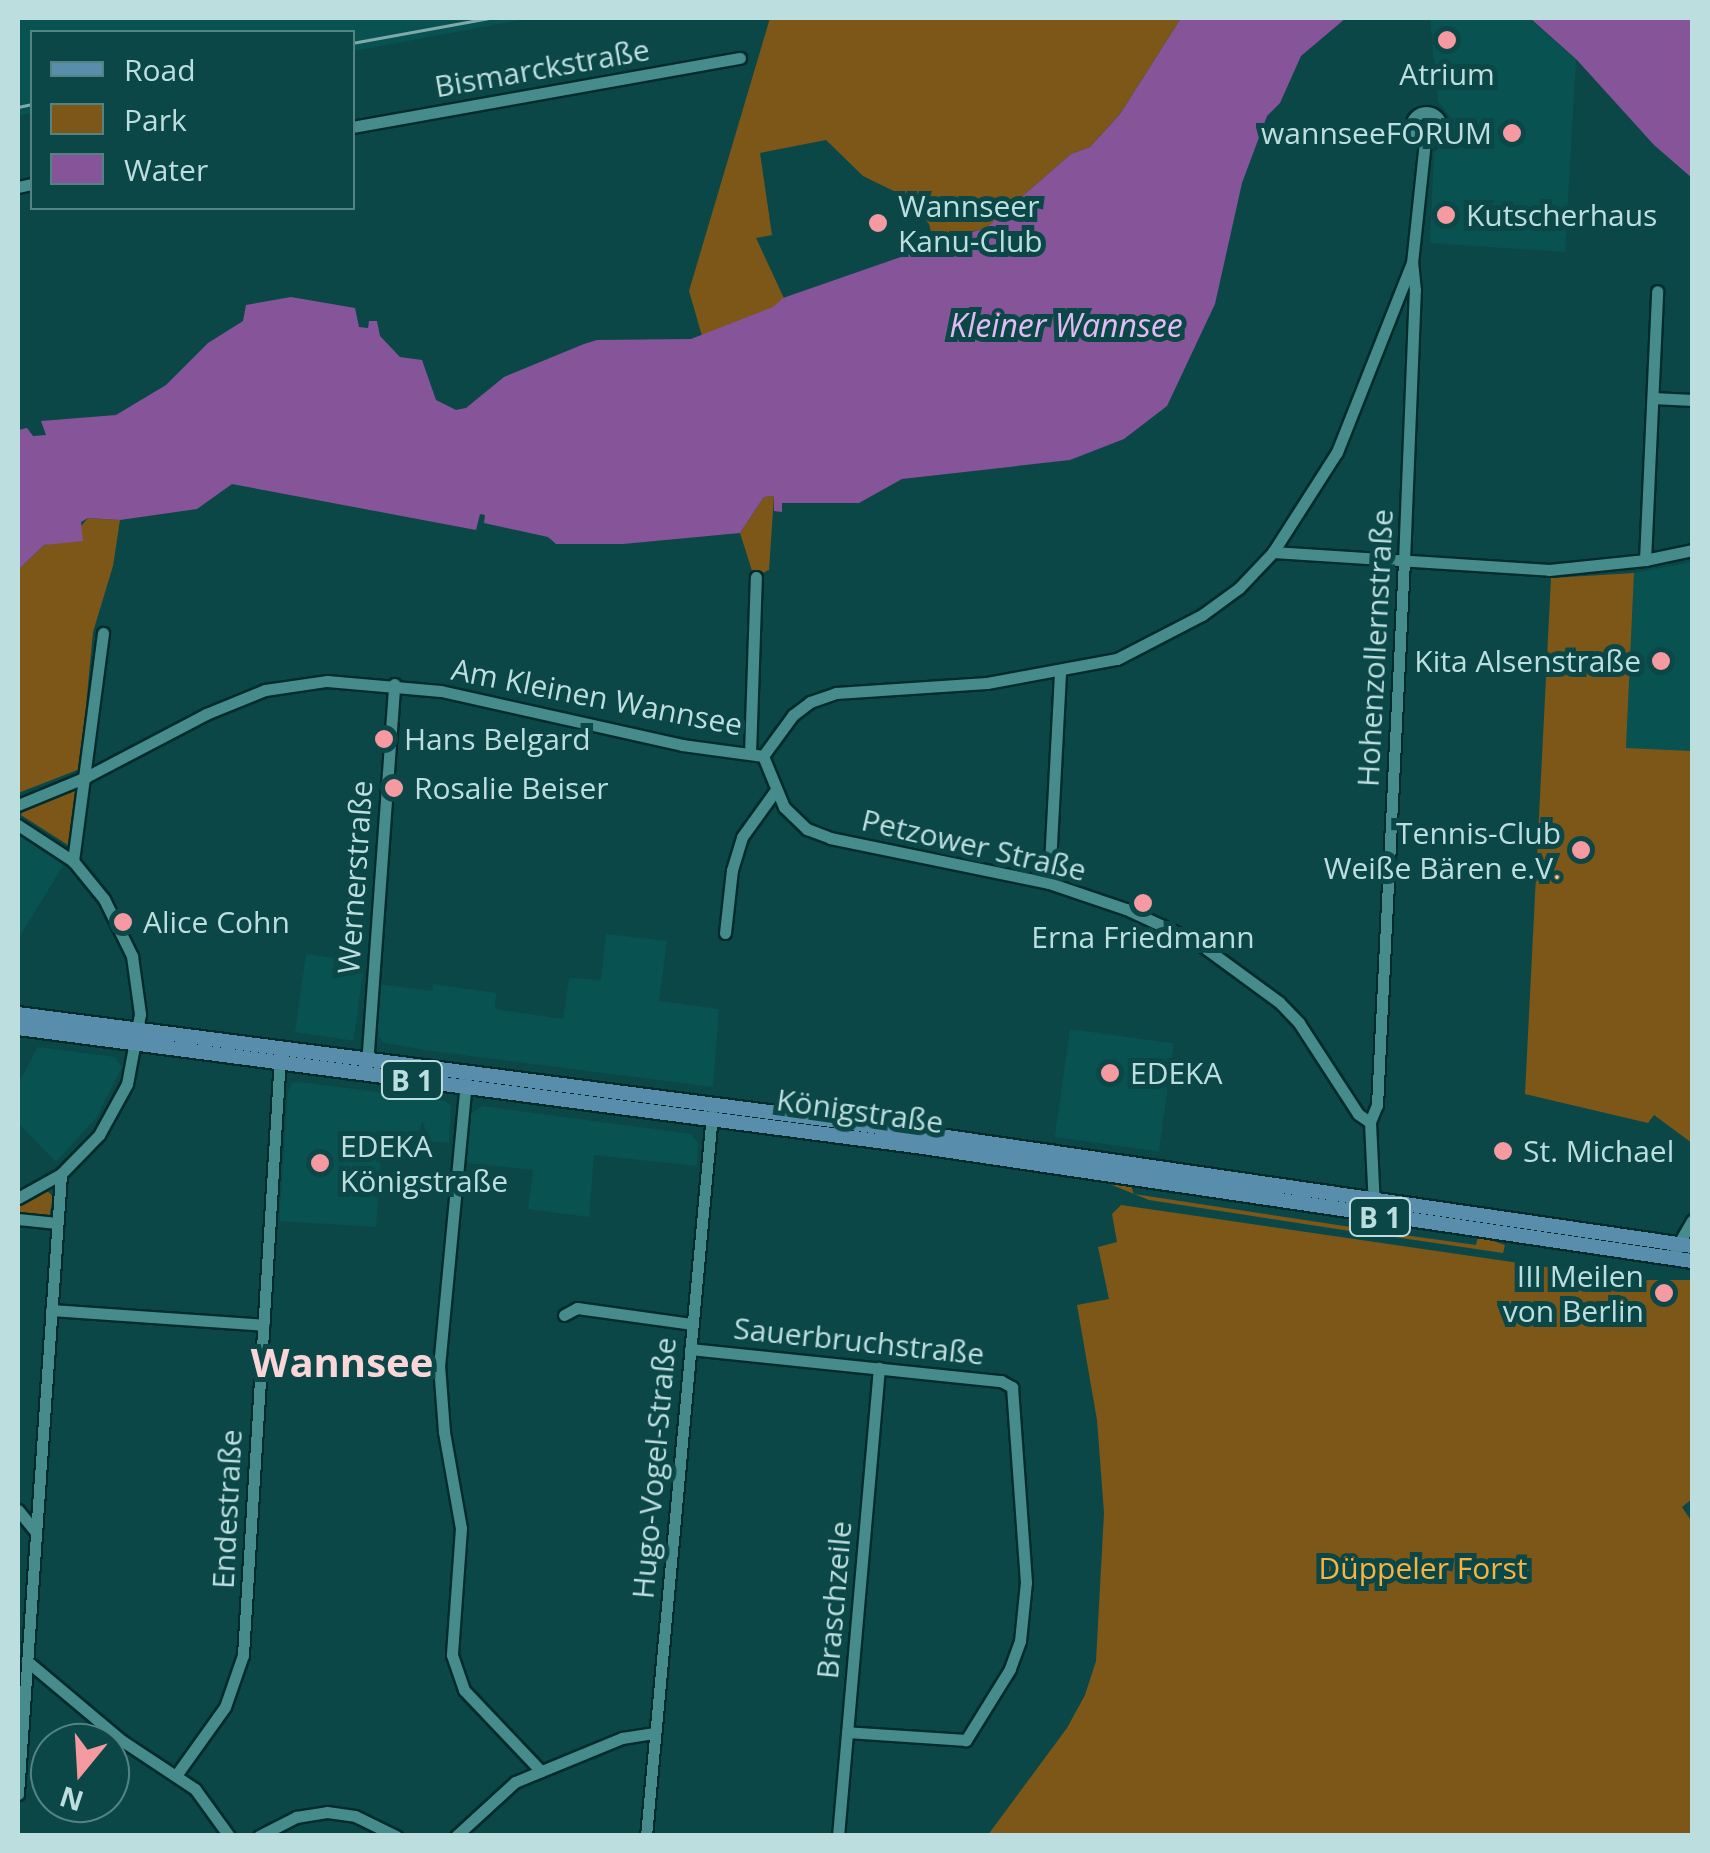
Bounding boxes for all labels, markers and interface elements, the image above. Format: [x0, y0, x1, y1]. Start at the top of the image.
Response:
marker: Atrium [1436, 29, 1458, 51]
legend [30, 30, 355, 210]
street label: Bismarckstraße [432, 31, 652, 105]
text: Road [124, 49, 196, 90]
place label: Atrium [1399, 56, 1495, 92]
text: Park [124, 99, 187, 140]
place label: wannseeFORUM [1261, 115, 1492, 151]
marker: wannseeFORUM [1501, 122, 1523, 144]
text: Water [124, 149, 208, 190]
place label: Wannseer Kanu-Club [898, 188, 1043, 258]
place label: Kutscherhaus [1466, 197, 1657, 233]
marker: Kutscherhaus [1435, 204, 1457, 226]
marker: Wannseer Kanu-Club [867, 212, 889, 234]
water label: Kleiner Wannsee [949, 306, 1183, 344]
street label: Hohenzollernstraße [1350, 508, 1400, 788]
place label: Kita Alsenstraße [1414, 643, 1641, 679]
marker: Kita Alsenstraße [1650, 650, 1672, 672]
street label: Am Kleinen Wannsee [449, 651, 745, 743]
place label: Hans Belgard [404, 721, 591, 757]
marker: Hans Belgard [373, 728, 395, 750]
place label: Rosalie Beiser [414, 770, 609, 806]
marker: Rosalie Beiser [383, 777, 405, 799]
street label: Wernerstraße [330, 779, 380, 975]
street label: Petzower Straße [858, 802, 1090, 888]
place label: Tennis-Club Weiße Bären e.V. [1324, 815, 1561, 886]
marker: Tennis-Club Weiße Bären e.V. [1570, 839, 1592, 861]
marker: Erna Friedmann [1132, 892, 1154, 914]
place label: Alice Cohn [143, 904, 290, 940]
marker: Alice Cohn [112, 911, 134, 933]
place label: Erna Friedmann [1031, 919, 1255, 955]
place label: EDEKA [1130, 1055, 1222, 1091]
road number: B 1 [380, 1057, 444, 1103]
marker: EDEKA [1099, 1062, 1121, 1084]
street label: Königstraße [774, 1081, 946, 1141]
place label: EDEKA Königstraße [340, 1128, 508, 1198]
place label: St. Michael [1523, 1133, 1674, 1169]
marker: St. Michael [1492, 1140, 1514, 1162]
marker: EDEKA Königstraße [309, 1152, 331, 1174]
road number: B 1 [1348, 1194, 1412, 1240]
place label: III Meilen von Berlin [1503, 1258, 1644, 1328]
marker: III Meilen von Berlin [1653, 1282, 1675, 1304]
street label: Sauerbruchstraße [732, 1310, 986, 1372]
street label: Hugo-Vogel-Straße [625, 1336, 683, 1600]
district label: Wannsee [251, 1338, 433, 1386]
street label: Endestraße [205, 1428, 249, 1590]
street label: Braschzeile [809, 1520, 859, 1680]
park label: Düppeler Forst [1319, 1550, 1527, 1586]
north arrow [30, 1723, 130, 1823]
text: N [55, 1778, 88, 1821]

